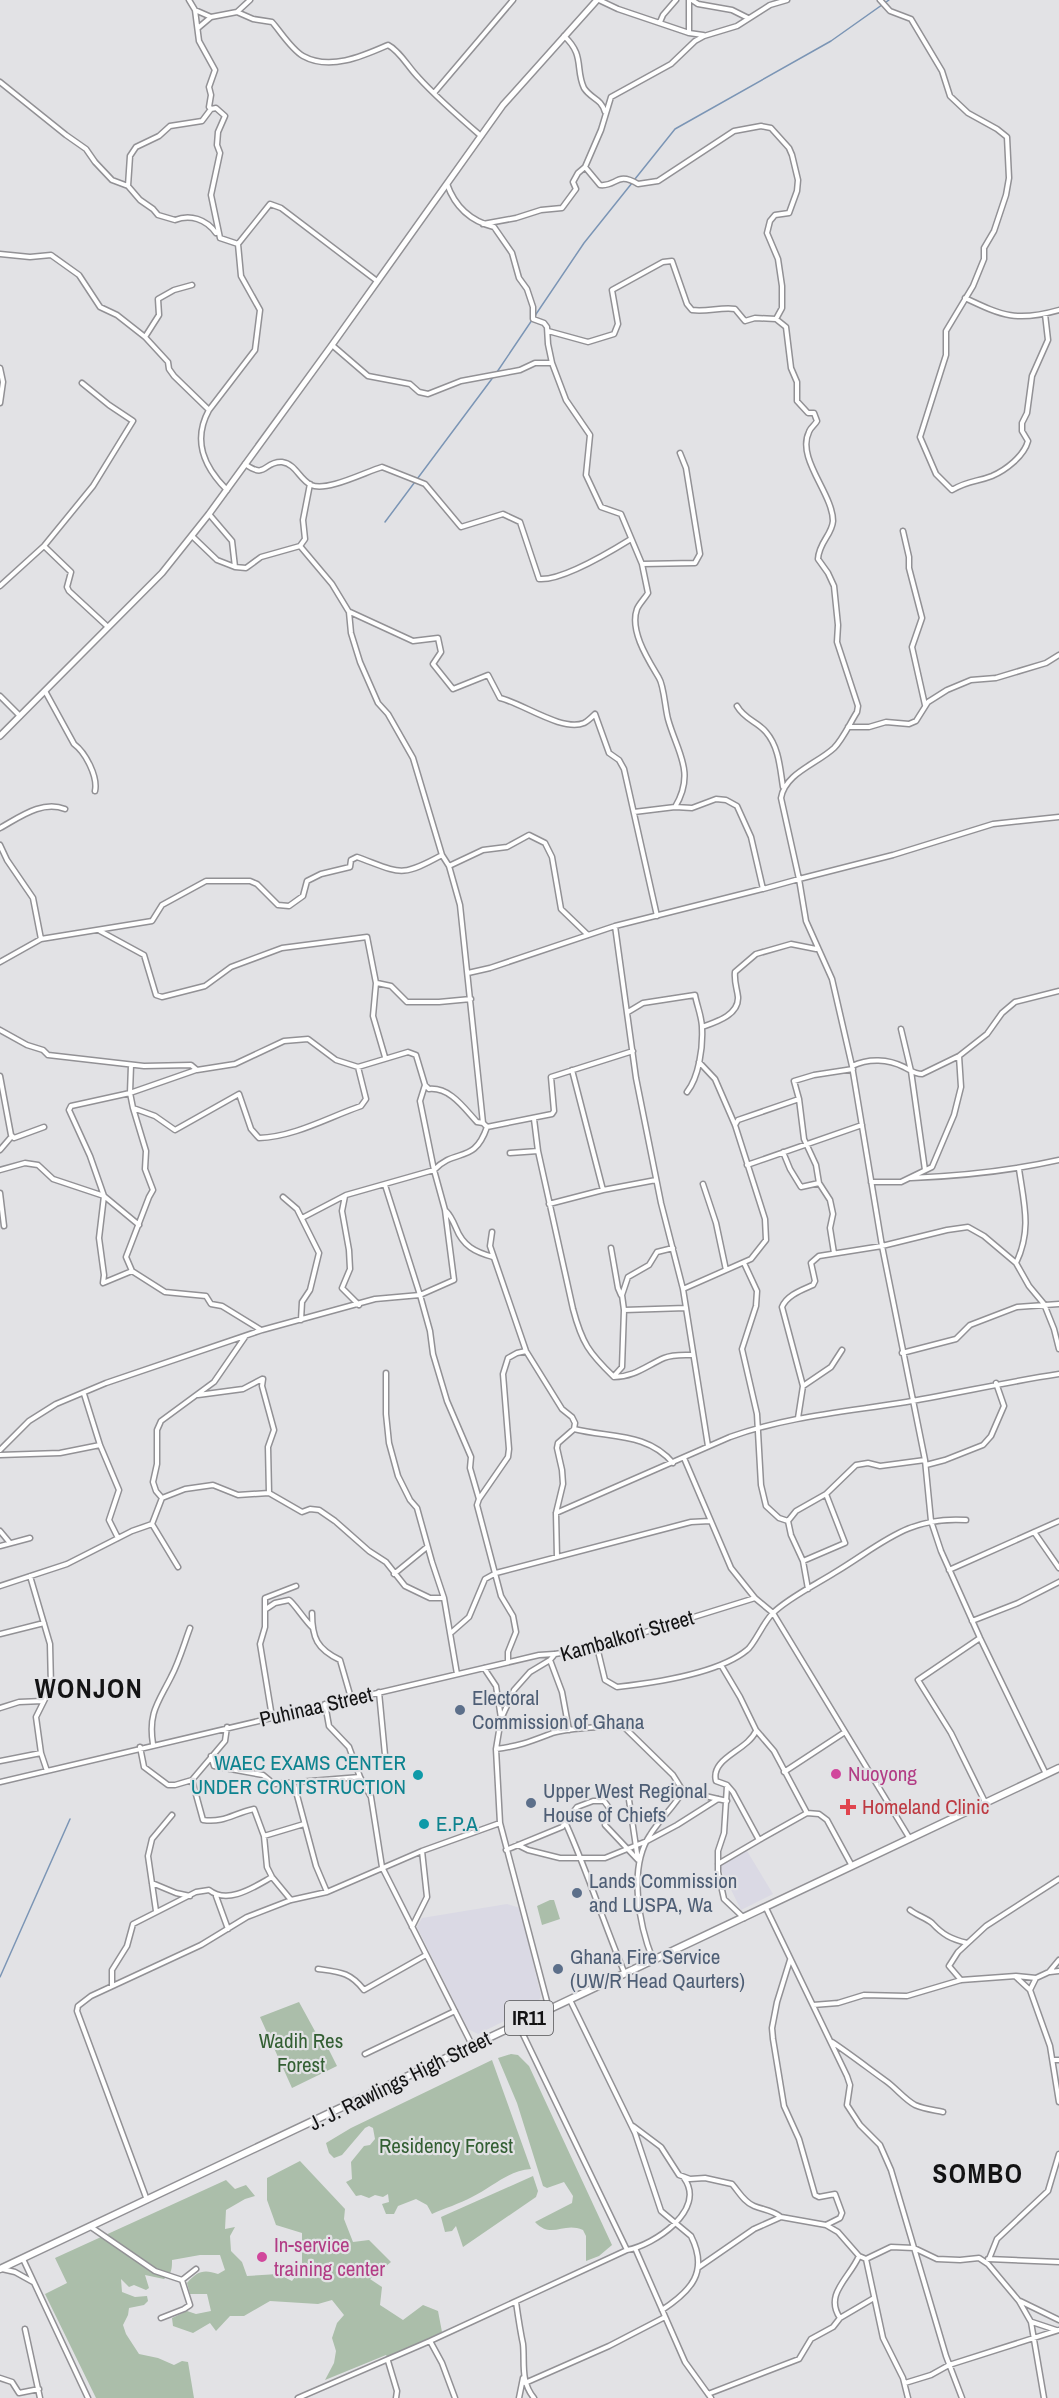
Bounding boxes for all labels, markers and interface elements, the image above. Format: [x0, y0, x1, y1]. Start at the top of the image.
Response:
street label: Kambalkori Street [557, 1603, 697, 1668]
district label: WONJON [35, 1670, 143, 1706]
street label: Puhinaa Street [257, 1679, 375, 1734]
place label: Electoral Commission of Ghana [472, 1683, 645, 1736]
marker: Electoral Commission of Ghana [453, 1703, 467, 1717]
place label: WAEC EXAMS CENTER UNDER CONTSTRUCTION [191, 1748, 406, 1801]
place label: Nuoyong [848, 1759, 917, 1788]
marker: Nuoyong [829, 1767, 843, 1781]
marker: WAEC EXAMS CENTER UNDER CONTSTRUCTION [411, 1768, 425, 1782]
place label: Upper West Regional House of Chiefs [543, 1776, 707, 1829]
place label: Homeland Clinic [862, 1792, 989, 1821]
marker: Upper West Regional House of Chiefs [524, 1796, 538, 1810]
marker: Homeland Clinic [839, 1798, 857, 1816]
place label: E.P.A [436, 1809, 478, 1838]
marker: E.P.A [417, 1817, 431, 1831]
place label: Lands Commission and LUSPA, Wa [589, 1866, 737, 1919]
marker: Lands Commission and LUSPA, Wa [570, 1886, 584, 1900]
place label: Ghana Fire Service (UW/R Head Qaurters) [570, 1942, 745, 1995]
marker: Ghana Fire Service (UW/R Head Qaurters) [551, 1962, 565, 1976]
road number: IR11 [505, 2001, 553, 2035]
street label: J. J. Rawlings High Street [304, 2024, 496, 2137]
park label: Wadih Res Forest [259, 2026, 343, 2079]
park label: Residency Forest [379, 2131, 513, 2160]
district label: SOMBO [932, 2155, 1024, 2191]
place label: In-service training center [274, 2230, 385, 2283]
marker: In-service training center [255, 2250, 269, 2264]

